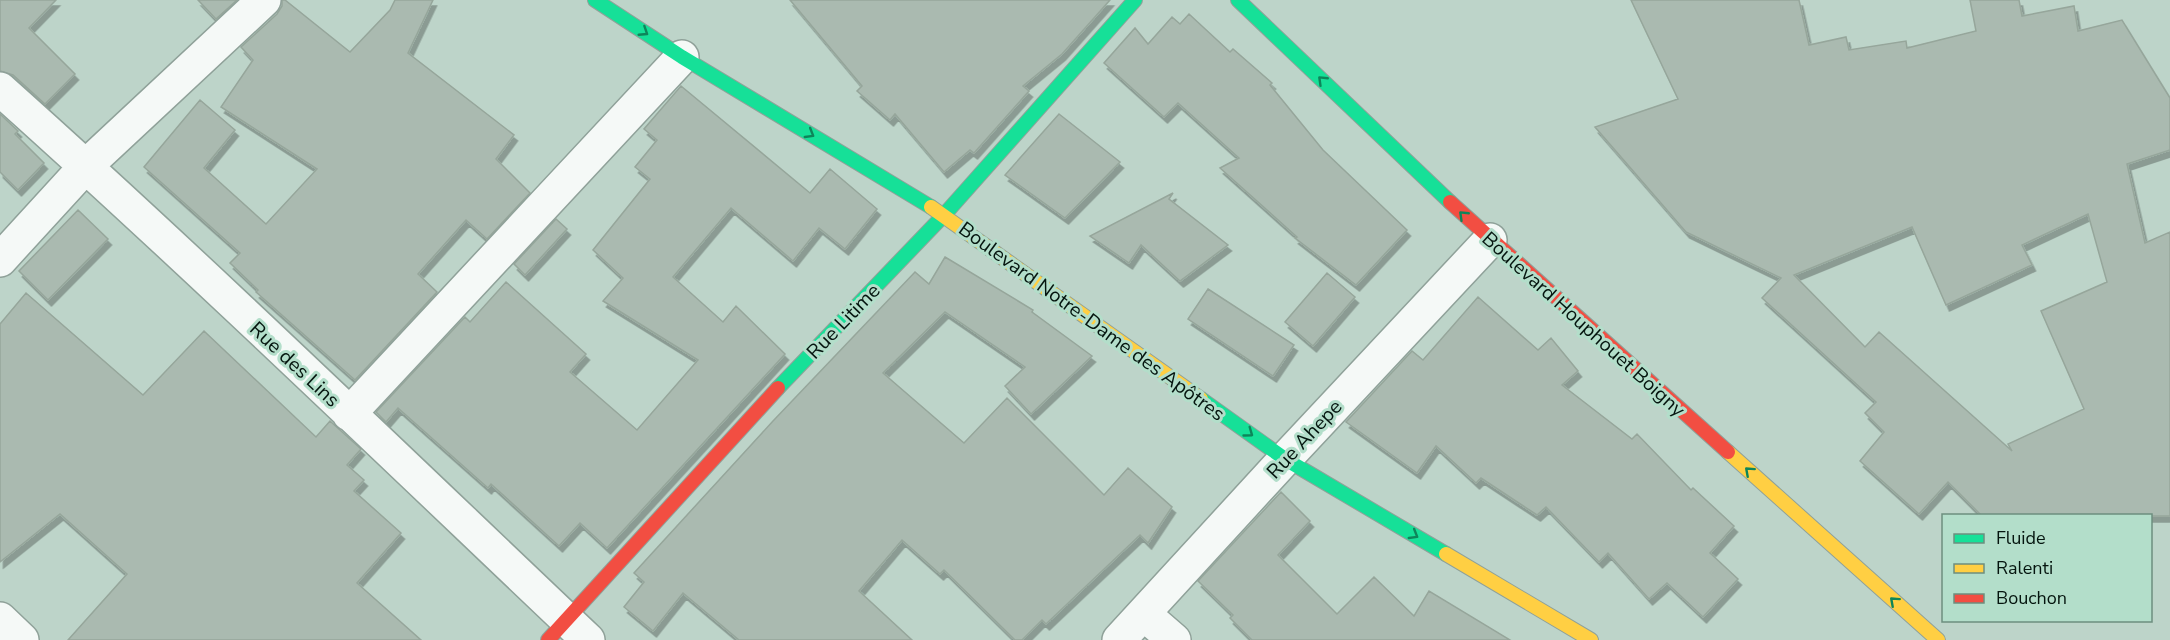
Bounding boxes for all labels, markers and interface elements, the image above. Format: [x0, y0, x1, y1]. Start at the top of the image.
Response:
one-way arrow [637, 25, 648, 36]
one-way arrow [1318, 76, 1328, 87]
one-way arrow [804, 127, 814, 139]
one-way arrow [1459, 211, 1470, 222]
street label: Boulevard Notre-Dame des Apôtres [953, 216, 1230, 427]
street label: Boulevard Houphouet Boigny [1476, 226, 1692, 424]
street label: Rue Litime [801, 278, 886, 365]
street label: Rue des Lins [244, 316, 346, 413]
street label: Rue Ahepe [1261, 394, 1348, 485]
one-way arrow [1242, 426, 1253, 437]
one-way arrow [1745, 467, 1755, 478]
legend [1942, 514, 2152, 622]
text: Fluide [1996, 526, 2046, 550]
one-way arrow [1408, 528, 1418, 540]
text: Ralenti [1996, 556, 2053, 580]
text: Bouchon [1996, 586, 2067, 610]
one-way arrow [1890, 597, 1901, 608]

